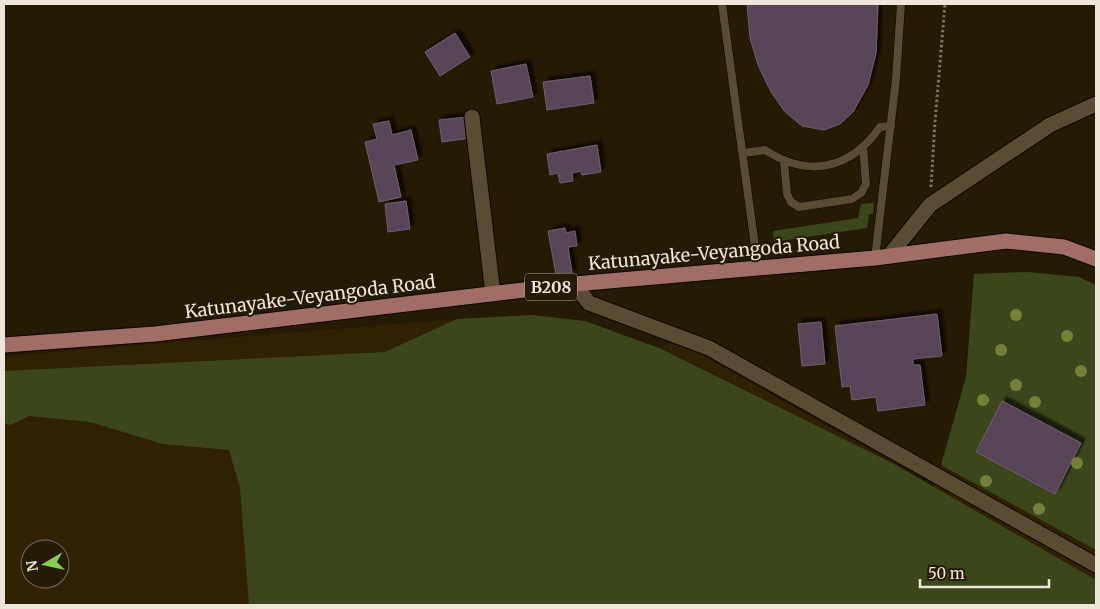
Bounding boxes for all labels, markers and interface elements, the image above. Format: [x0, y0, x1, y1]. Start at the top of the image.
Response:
street label: Katunayake-Veyangoda Road [587, 230, 841, 275]
street label: Katunayake-Veyangoda Road [183, 270, 437, 323]
road number: B208 [525, 274, 577, 300]
north arrow [20, 539, 70, 589]
scale bar [920, 556, 1049, 588]
text: N [22, 559, 42, 573]
text: 50 m [928, 564, 965, 583]

